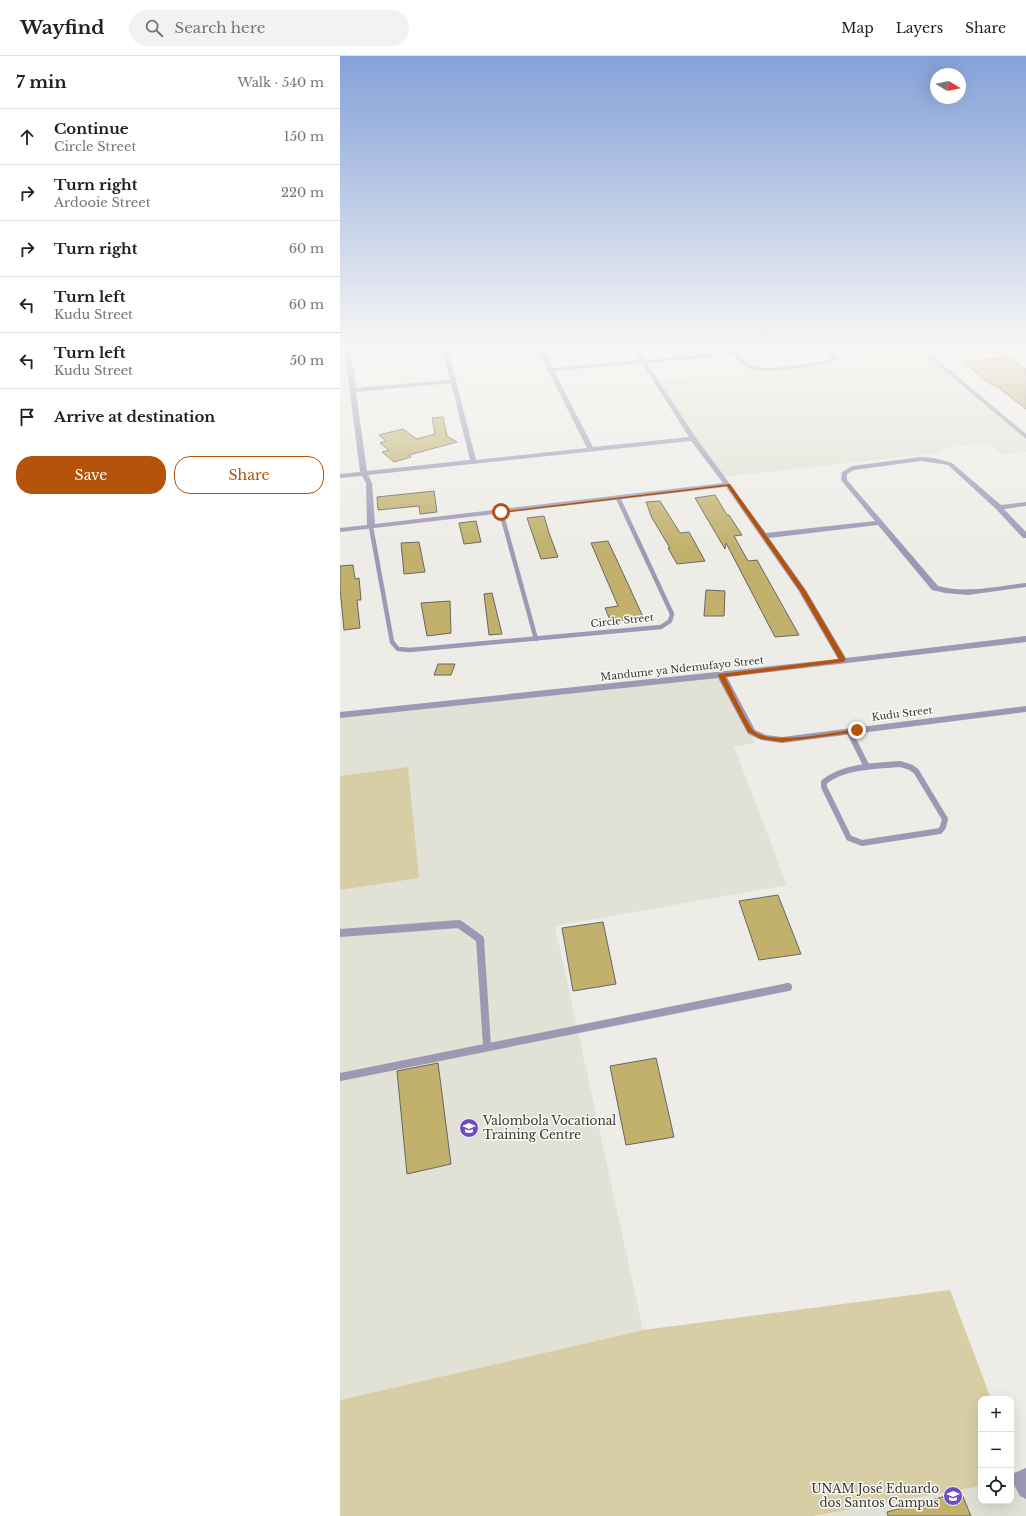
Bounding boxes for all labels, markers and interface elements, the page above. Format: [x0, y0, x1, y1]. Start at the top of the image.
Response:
search box [129, 10, 409, 46]
text: Wayfind [20, 16, 105, 39]
icon: search [143, 17, 165, 39]
text: Search here [175, 18, 265, 37]
text: Map [841, 19, 874, 37]
text: Layers [896, 19, 943, 37]
text: Share [965, 19, 1006, 37]
north arrow [930, 68, 966, 104]
text: 7 min [16, 72, 67, 93]
text: Walk · 540 m [237, 74, 324, 91]
text: Continue [54, 119, 129, 138]
icon: ahead [16, 126, 38, 148]
text: 150 m [284, 128, 324, 145]
text: Circle Street [54, 138, 136, 155]
text: Turn right [54, 175, 137, 194]
icon: right [16, 182, 38, 204]
text: 220 m [281, 184, 324, 201]
text: Ardooie Street [54, 194, 151, 211]
icon: right [16, 238, 38, 260]
text: Turn right [54, 239, 137, 258]
text: 60 m [289, 240, 324, 257]
text: Turn left [54, 287, 125, 306]
icon: left [16, 294, 38, 316]
text: 60 m [289, 296, 324, 313]
text: Kudu Street [54, 306, 133, 323]
text: Turn left [54, 343, 125, 362]
icon: left [16, 350, 38, 372]
text: 50 m [290, 352, 324, 369]
text: Kudu Street [54, 362, 133, 379]
icon: arrive [16, 406, 38, 428]
text: Arrive at destination [54, 407, 215, 426]
button: Save [16, 456, 166, 494]
button: Share [174, 456, 324, 494]
route start [492, 503, 510, 521]
street label: Circle Street [590, 611, 654, 630]
street label: Mandume ya Ndemufayo Street [600, 653, 765, 684]
street label: Kudu Street [871, 703, 933, 724]
route end [848, 721, 866, 739]
place label: Valombola Vocational Training Centre [482, 1113, 616, 1142]
school or university icon: Valombola Vocational Training Centre [458, 1117, 480, 1139]
map controls [978, 1396, 1014, 1504]
button: + [978, 1396, 1014, 1432]
button: − [978, 1432, 1014, 1468]
button: locate [978, 1468, 1014, 1504]
place label: UNAM José Eduardo dos Santos Campus [811, 1481, 939, 1510]
school or university icon: UNAM José Eduardo dos Santos Campus [942, 1485, 964, 1507]

